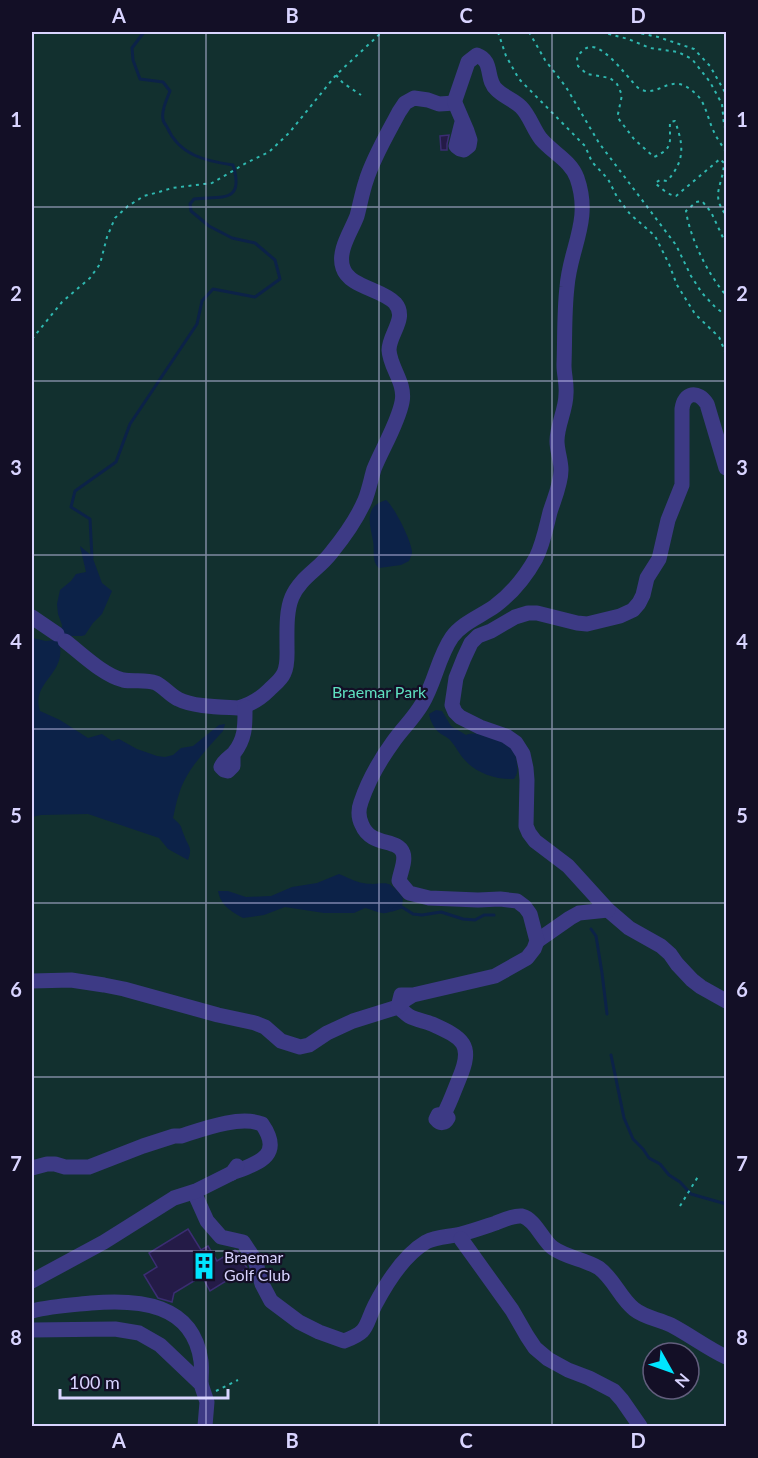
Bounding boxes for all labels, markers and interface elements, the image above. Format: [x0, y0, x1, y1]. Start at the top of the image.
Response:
text: A [111, 3, 126, 27]
text: B [285, 3, 299, 27]
text: C [459, 3, 473, 27]
text: D [630, 3, 646, 27]
text: 1 [10, 107, 22, 131]
text: 1 [736, 107, 748, 131]
text: 2 [10, 281, 22, 305]
text: 2 [736, 281, 748, 305]
text: 3 [10, 455, 22, 479]
text: 3 [736, 455, 748, 479]
text: 4 [10, 629, 22, 653]
text: 4 [736, 629, 748, 653]
park label: Braemar Park [332, 682, 427, 701]
text: 5 [10, 803, 22, 827]
text: 5 [736, 803, 748, 827]
text: 6 [10, 977, 22, 1001]
text: 6 [736, 977, 748, 1001]
text: 7 [10, 1151, 22, 1175]
text: 7 [736, 1151, 748, 1175]
place label: Braemar Golf Club [224, 1247, 290, 1284]
building icon: Braemar Golf Club [189, 1251, 219, 1281]
text: 8 [10, 1325, 22, 1349]
text: 8 [736, 1325, 748, 1349]
north arrow [641, 1341, 701, 1401]
scale bar [60, 1362, 228, 1400]
text: N [672, 1370, 694, 1392]
text: 100 m [69, 1371, 120, 1393]
text: A [111, 1428, 126, 1452]
text: B [285, 1428, 299, 1452]
text: C [459, 1428, 473, 1452]
text: D [630, 1428, 646, 1452]

